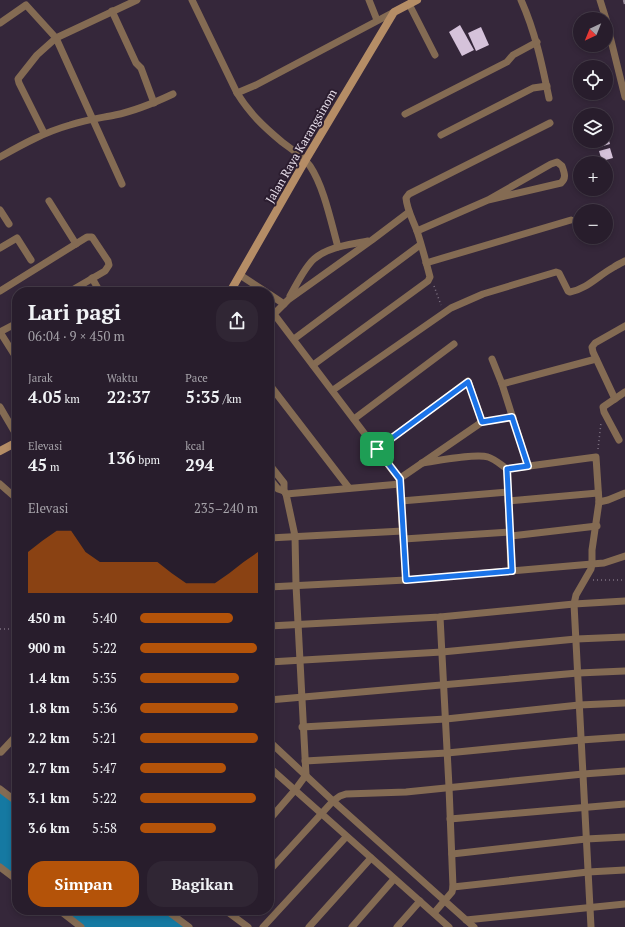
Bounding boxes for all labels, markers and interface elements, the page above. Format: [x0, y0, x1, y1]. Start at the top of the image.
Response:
north arrow [573, 12, 613, 52]
map controls [573, 12, 613, 244]
button: locate [573, 60, 613, 100]
street label: Jalan Raya Karangsinom [262, 86, 340, 206]
button: layers [573, 108, 613, 148]
button: + [573, 156, 613, 196]
button: − [573, 204, 613, 244]
text: Lari pagi [28, 297, 121, 326]
button: share [216, 300, 258, 342]
text: 06:04 · 9 × 450 m [28, 327, 125, 345]
text: Jarak [28, 371, 53, 385]
text: Waktu [107, 371, 138, 385]
text: Pace [185, 371, 208, 385]
text: 4.05 [28, 385, 62, 408]
text: 22:37 [107, 385, 151, 408]
text: 5:35 [185, 385, 220, 408]
text: km [62, 392, 80, 406]
text: /km [220, 392, 242, 406]
pin [360, 432, 394, 466]
icon: arrive [366, 438, 388, 460]
text: Elevasi [28, 439, 62, 453]
text: kcal [185, 439, 205, 453]
text: 136 [107, 446, 135, 469]
text: 45 [28, 453, 47, 476]
text: bpm [135, 453, 160, 467]
text: 294 [185, 453, 214, 476]
text: m [47, 460, 59, 474]
text: Elevasi [28, 499, 68, 517]
text: 235–240 m [194, 499, 258, 517]
text: 450 m [28, 609, 66, 627]
text: 5:40 [92, 609, 117, 627]
text: 900 m [28, 639, 66, 657]
text: 5:22 [92, 639, 117, 657]
text: 1.4 km [28, 669, 70, 687]
text: 5:35 [92, 669, 117, 687]
text: 1.8 km [28, 699, 70, 717]
text: 5:36 [92, 699, 117, 717]
text: 2.2 km [28, 729, 70, 747]
text: 5:21 [92, 729, 117, 747]
text: 2.7 km [28, 759, 70, 777]
text: 5:47 [92, 759, 117, 777]
text: 3.1 km [28, 789, 70, 807]
text: 5:22 [92, 789, 117, 807]
text: 3.6 km [28, 819, 70, 837]
text: 5:58 [92, 819, 117, 837]
button: Simpan [28, 861, 139, 907]
button: Bagikan [147, 861, 258, 907]

